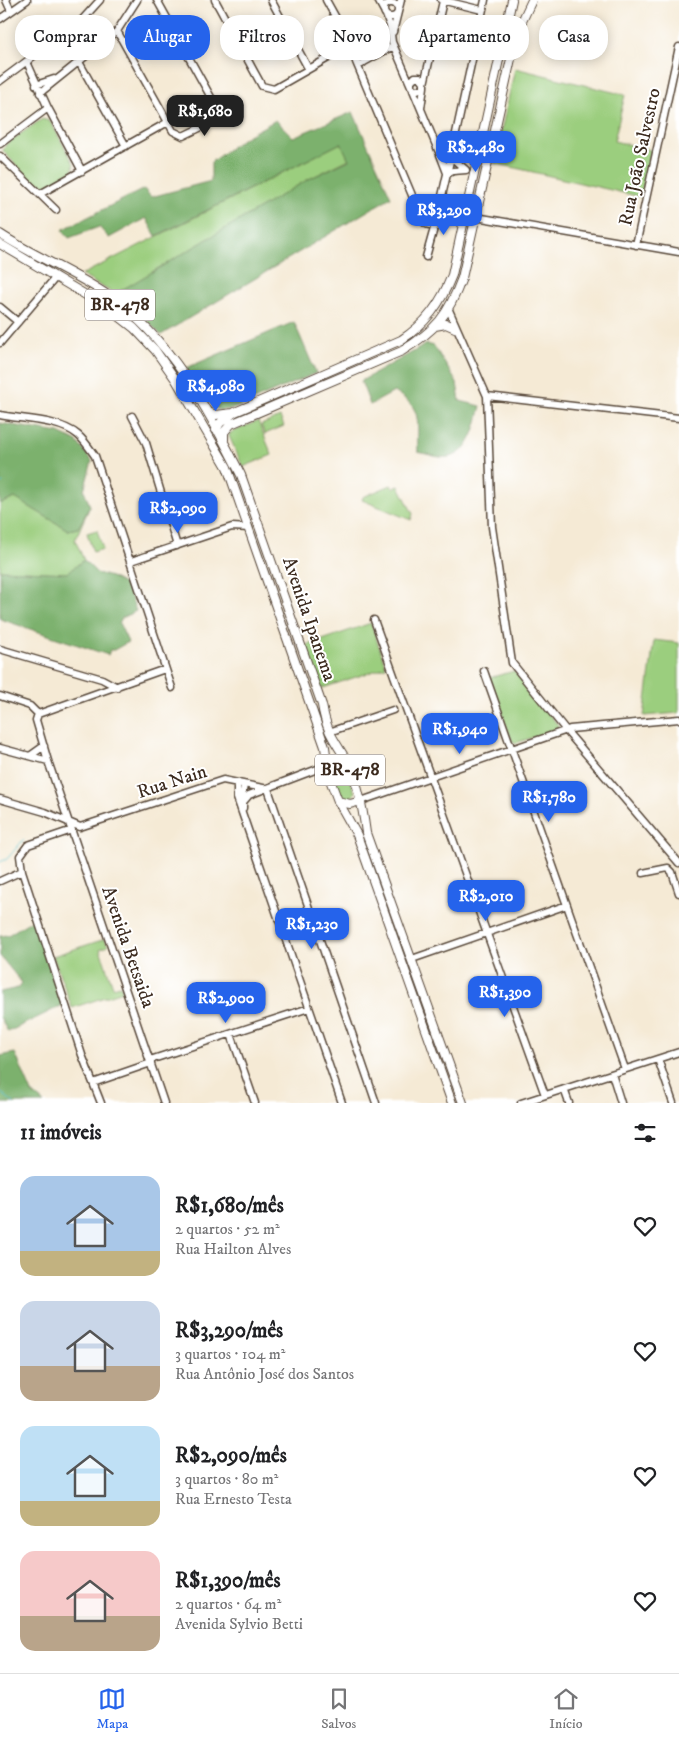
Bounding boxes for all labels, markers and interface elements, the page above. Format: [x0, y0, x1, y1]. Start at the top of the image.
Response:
chip: Comprar [15, 15, 115, 60]
chip: Alugar [125, 15, 210, 60]
chip: Filtros [220, 15, 304, 60]
chip: Novo [314, 15, 390, 60]
chip: Apartamento [400, 15, 529, 60]
chip: Casa [539, 15, 608, 60]
street label: Rua João Salvestro [614, 86, 666, 228]
pin: R$1,680 [159, 94, 251, 137]
text: R$1,680 [178, 101, 232, 121]
pin: R$2,480 [430, 130, 522, 173]
text: R$2,480 [447, 137, 505, 157]
pin: R$3,290 [398, 194, 490, 236]
text: R$3,290 [417, 200, 471, 220]
road number: BR-478 [85, 290, 155, 320]
pin: R$4,980 [170, 370, 262, 412]
text: R$4,980 [187, 376, 245, 396]
pin: R$2,090 [132, 492, 224, 534]
text: R$2,090 [150, 498, 206, 518]
street label: Avenida Ipanema [277, 554, 341, 684]
pin: R$1,940 [414, 712, 506, 755]
text: R$1,940 [432, 719, 488, 739]
road number: BR-478 [315, 754, 385, 786]
street label: Rua Nain [134, 760, 210, 804]
pin: R$1,780 [503, 780, 595, 823]
text: R$1,780 [522, 787, 576, 807]
pin: R$2,010 [440, 880, 532, 922]
street label: Avenida Betsaida [96, 883, 160, 1011]
text: R$2,010 [459, 886, 513, 906]
pin: R$1,230 [266, 908, 358, 950]
text: R$1,230 [286, 914, 338, 934]
pin: R$1,390 [459, 976, 551, 1018]
pin: R$2,900 [180, 982, 272, 1024]
text: R$1,390 [479, 982, 531, 1002]
text: R$2,900 [198, 988, 254, 1008]
icon: filters [631, 1119, 659, 1147]
text: 11 imóveis [20, 1120, 102, 1146]
text: R$1,680/mês [175, 1193, 284, 1219]
icon: home [60, 1196, 120, 1256]
icon: heart [631, 1212, 659, 1240]
text: 2 quartos · 52 m² [175, 1219, 280, 1239]
text: Rua Hailton Alves [175, 1239, 291, 1259]
text: R$3,290/mês [175, 1318, 283, 1344]
icon: home [60, 1321, 120, 1381]
icon: heart [631, 1337, 659, 1365]
text: 3 quartos · 104 m² [175, 1344, 286, 1364]
text: Rua Antônio José dos Santos [175, 1364, 354, 1384]
text: R$2,090/mês [175, 1443, 287, 1469]
icon: home [60, 1446, 120, 1506]
icon: heart [631, 1462, 659, 1490]
text: 3 quartos · 80 m² [175, 1469, 279, 1489]
text: Rua Ernesto Testa [175, 1489, 292, 1509]
text: R$1,390/mês [175, 1568, 281, 1594]
icon: home [60, 1571, 120, 1631]
icon: heart [631, 1587, 659, 1615]
text: 2 quartos · 64 m² [175, 1594, 281, 1614]
text: Avenida Sylvio Betti [175, 1614, 303, 1634]
tab: Mapa [97, 1685, 128, 1733]
tab: Salvos [321, 1685, 356, 1733]
tab: Início [549, 1685, 582, 1733]

